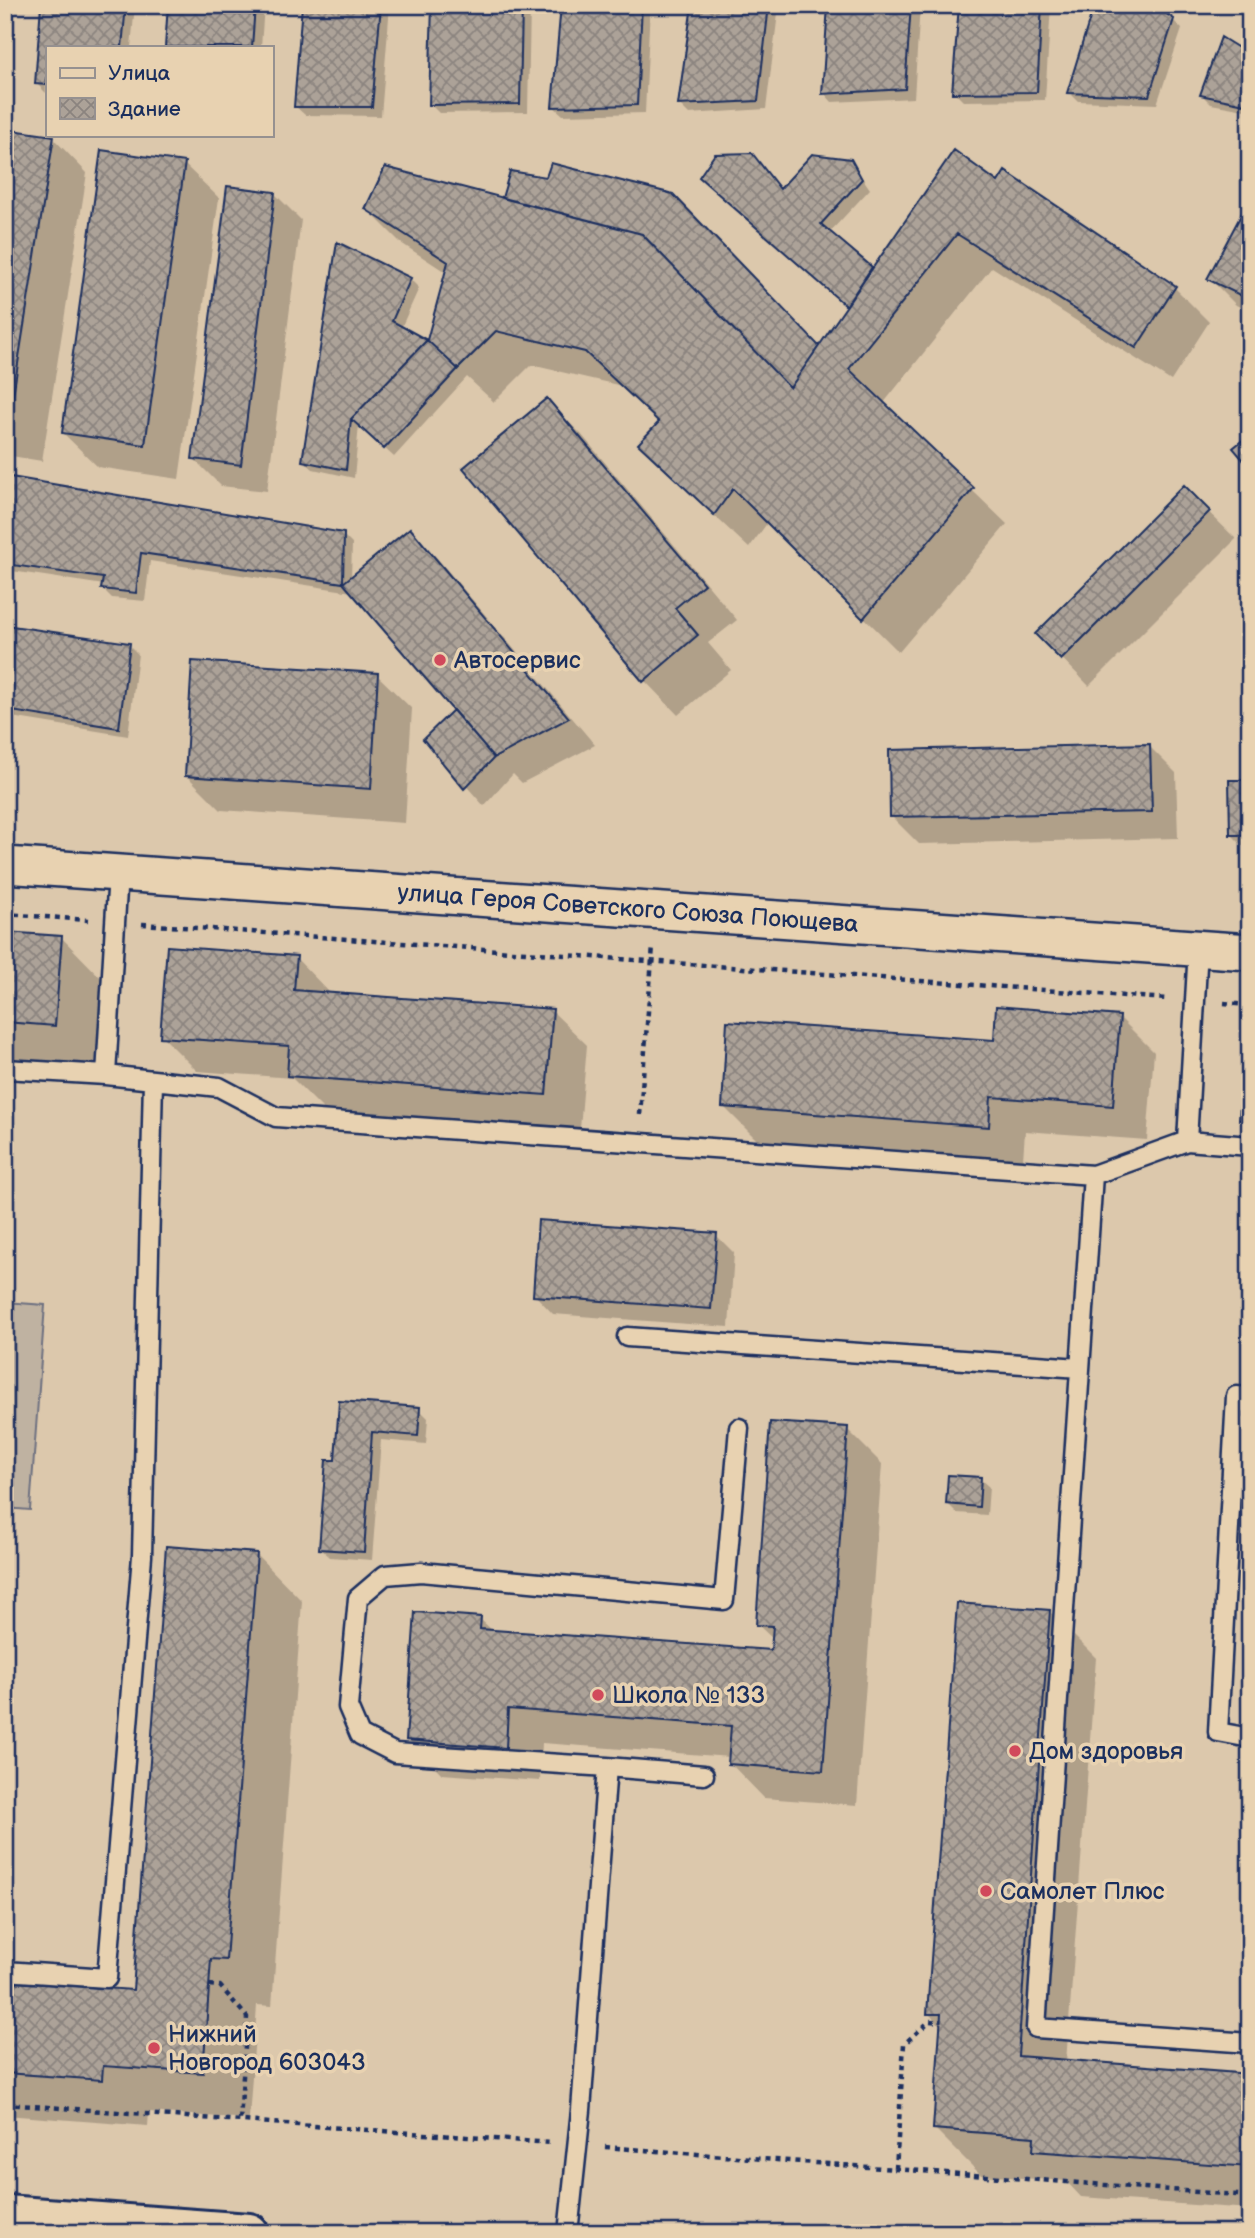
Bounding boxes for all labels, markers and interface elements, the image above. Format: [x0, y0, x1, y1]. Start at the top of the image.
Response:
legend [46, 46, 273, 136]
text: Улица [108, 61, 171, 86]
text: Здание [108, 97, 181, 122]
place label: Автосервис [453, 646, 581, 675]
marker: Автосервис [432, 652, 448, 668]
street label: улица Героя Советского Союза Поющева [397, 878, 859, 939]
place label: Школа № 133 [612, 1681, 765, 1710]
marker: Школа № 133 [590, 1687, 606, 1703]
place label: Дом здоровья [1029, 1737, 1183, 1766]
marker: Дом здоровья [1007, 1743, 1023, 1759]
place label: Самолет Плюс [1000, 1877, 1165, 1906]
marker: Самолет Плюс [978, 1883, 994, 1899]
place label: Нижний Новгород 603043 [168, 2020, 366, 2077]
marker: Нижний Новгород 603043 [146, 2040, 162, 2056]

